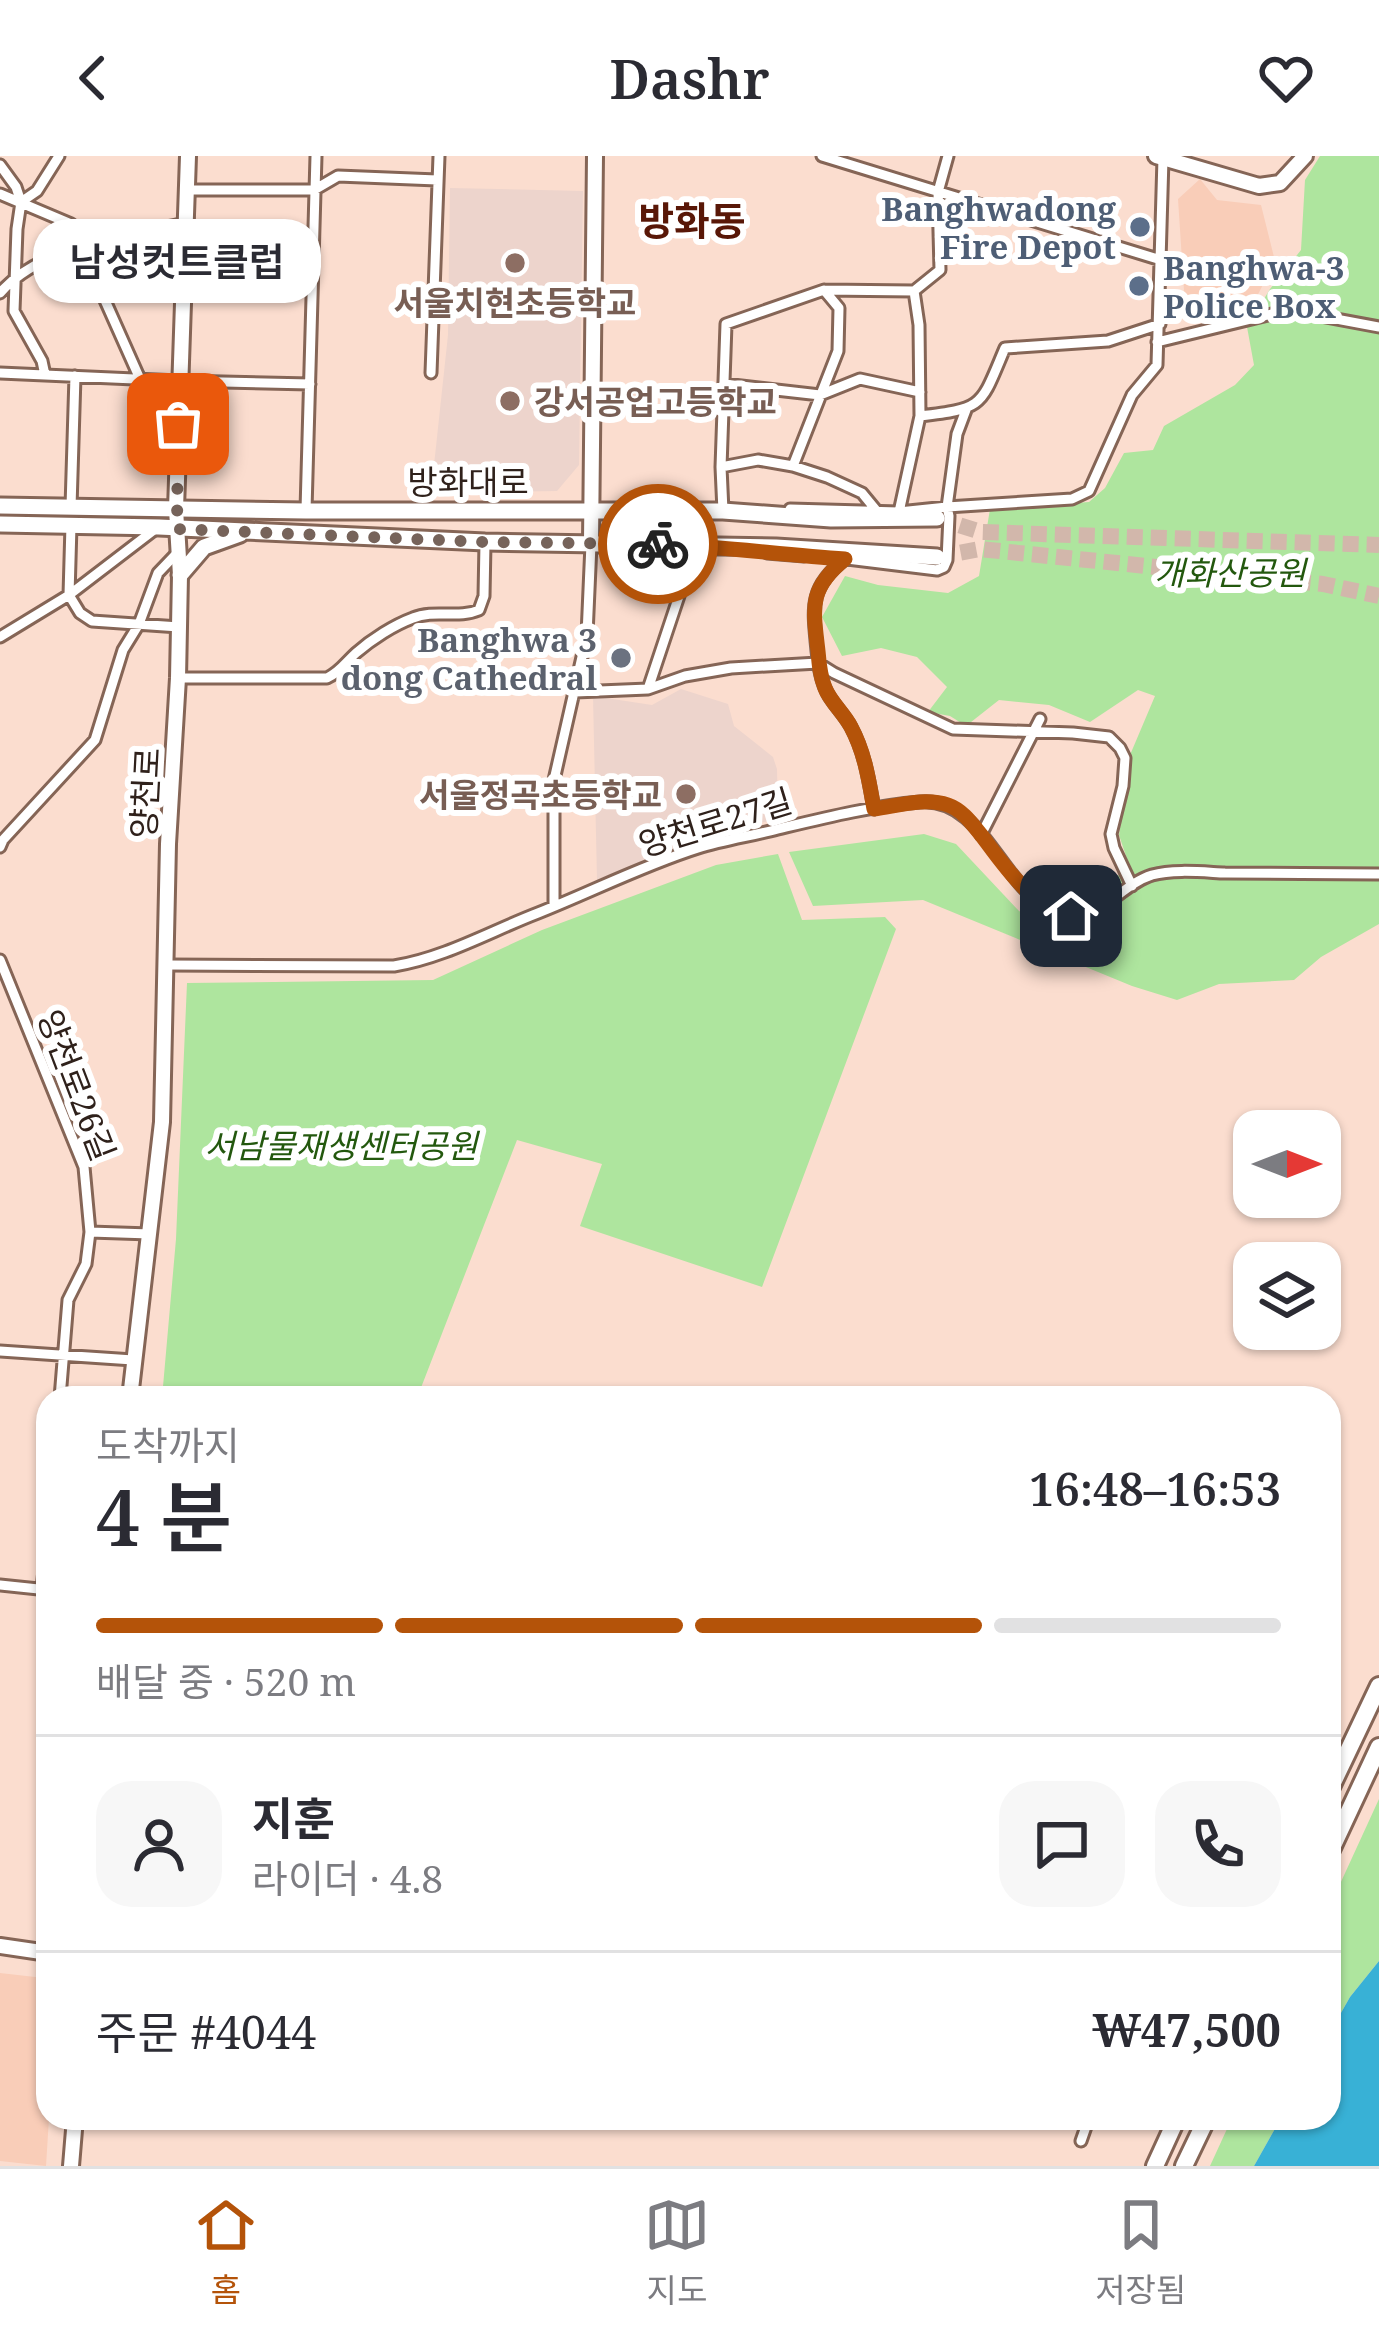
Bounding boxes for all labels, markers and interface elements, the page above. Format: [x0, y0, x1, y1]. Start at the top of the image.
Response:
text: Dashr [609, 41, 770, 115]
icon: back [60, 45, 126, 111]
icon: heart [1253, 45, 1319, 111]
place label: Banghwadong Fire Depot [881, 186, 1117, 269]
district label: 방화동 [638, 193, 746, 246]
marker: Banghwadong Fire Depot [1127, 214, 1153, 240]
callout: 남성컷트클럽 [34, 220, 322, 304]
text: 남성컷트클럽 [69, 234, 285, 287]
place label: Banghwa-3 Police Box [1163, 245, 1344, 328]
marker: 서울치현초등학교 [502, 250, 528, 276]
marker: Banghwa-3 Police Box [1126, 273, 1152, 299]
place label: 서울치현초등학교 [394, 280, 636, 325]
pin [127, 373, 229, 475]
place label: 강서공업고등학교 [534, 379, 777, 424]
marker: 강서공업고등학교 [497, 388, 523, 414]
icon: bag [145, 391, 211, 457]
street label: 방화대로 [407, 459, 529, 504]
courier [598, 484, 718, 604]
icon: bike [625, 511, 691, 577]
park label: 개화산공원 [1154, 550, 1309, 595]
place label: Banghwa 3 dong Cathedral [341, 617, 597, 700]
marker: Banghwa 3 dong Cathedral [608, 645, 634, 671]
street label: 양천로 [120, 746, 170, 840]
place label: 서울정곡초등학교 [419, 772, 662, 817]
street label: 양천로27길 [633, 777, 797, 867]
marker: 서울정곡초등학교 [673, 781, 699, 807]
pin [1020, 865, 1122, 967]
icon: home [1038, 883, 1104, 949]
street label: 양천로26길 [28, 1003, 126, 1167]
north arrow [1233, 1110, 1341, 1218]
map controls [1233, 1110, 1341, 1350]
park label: 서남물재생센터공원 [204, 1123, 480, 1168]
button: layers [1233, 1242, 1341, 1350]
text: 도착까지 [96, 1418, 240, 1471]
text: 16:48–16:53 [1029, 1458, 1281, 1519]
text: 4 분 [96, 1463, 232, 1569]
text: 배달 중 · 520 m [96, 1654, 356, 1707]
button: person [96, 1781, 222, 1907]
button: chat [999, 1781, 1125, 1907]
button: phone [1155, 1781, 1281, 1907]
text: 지훈 [252, 1787, 335, 1848]
text: 라이더 · 4.8 [252, 1851, 443, 1904]
text: ₩47,500 [1093, 1999, 1281, 2060]
text: 주문 #4044 [96, 2001, 316, 2062]
tab: 홈 [193, 2192, 259, 2312]
tab: 지도 [644, 2192, 710, 2312]
tab: 저장됨 [1095, 2192, 1186, 2312]

